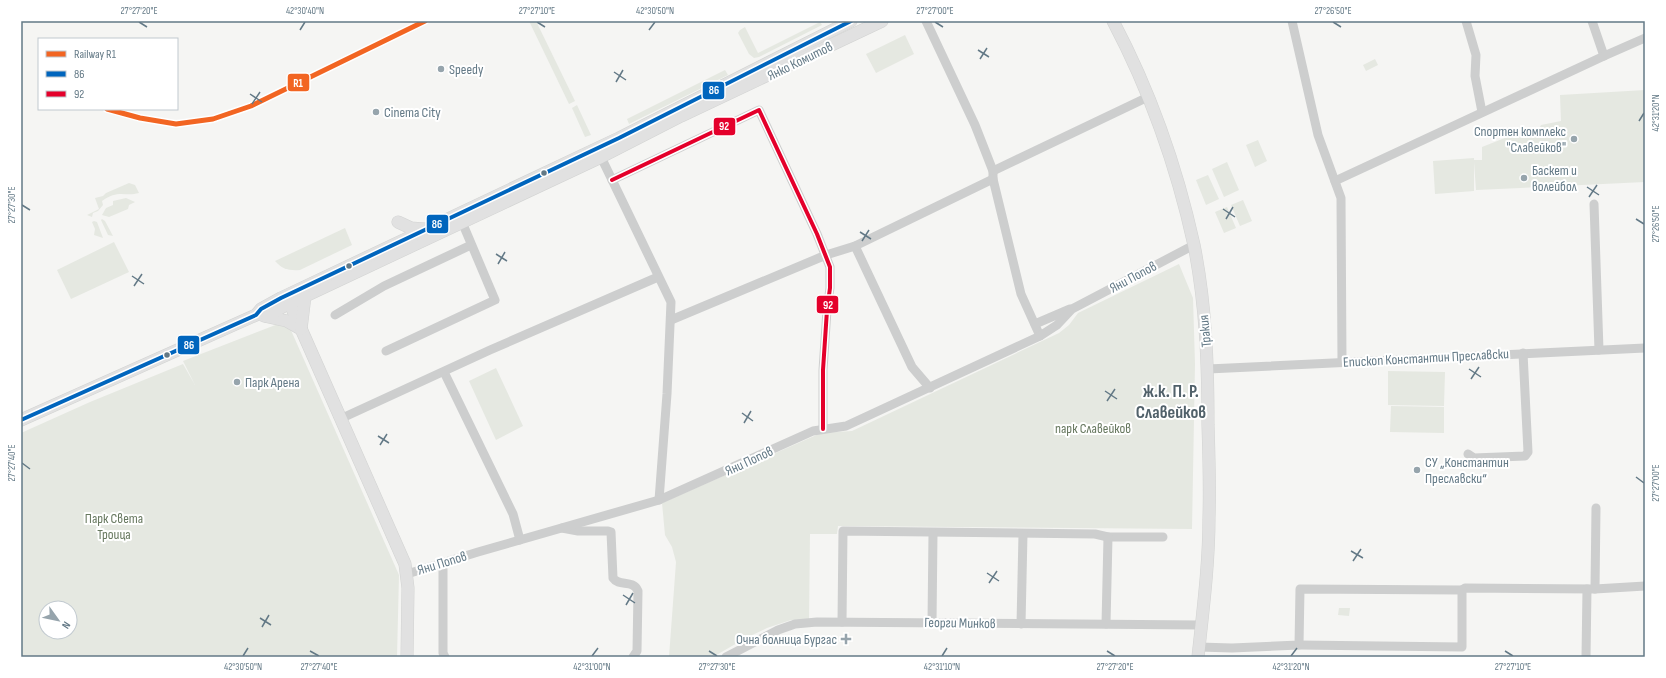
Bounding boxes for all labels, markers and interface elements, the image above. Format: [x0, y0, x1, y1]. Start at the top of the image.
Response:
text: 27°27'20"E [120, 5, 158, 17]
text: 42°30'40"N [286, 5, 324, 17]
text: 27°27'10"E [519, 5, 555, 17]
text: 42°30'50"N [636, 5, 674, 17]
text: 27°27'00"E [916, 5, 954, 17]
text: 27°26'50"E [1314, 5, 1352, 17]
legend [38, 38, 178, 110]
street label: Янко Комитов [764, 38, 836, 84]
text: Railway R1 [74, 47, 117, 62]
place label: Speedy [449, 61, 484, 78]
marker: Speedy [436, 64, 446, 74]
text: 86 [74, 67, 85, 82]
line badge: R1 [287, 73, 310, 92]
text: R1 [293, 77, 304, 90]
line badge: 86 [702, 81, 725, 100]
text: 86 [709, 84, 719, 97]
text: 92 [74, 87, 84, 102]
text: 42°31'20"N [1650, 95, 1662, 131]
place label: Cinema City [384, 104, 441, 121]
marker: Cinema City [371, 107, 381, 117]
line badge: 92 [713, 117, 736, 136]
text: 92 [719, 120, 729, 133]
place label: Спортен комплекс "Славейков" [1474, 123, 1566, 156]
marker: Спортен комплекс "Славейков" [1569, 134, 1579, 144]
place label: Баскет и волейбол [1532, 162, 1577, 195]
unlabelled marker [539, 168, 549, 178]
marker: Баскет и волейбол [1519, 173, 1529, 183]
text: 27°27'30"E [6, 186, 18, 224]
text: 27°26'50"E [1650, 205, 1662, 243]
line badge: 86 [426, 214, 449, 234]
text: 86 [432, 218, 442, 231]
street label: Яни Попов [1107, 257, 1160, 296]
unlabelled marker [344, 261, 354, 271]
line badge: 92 [816, 295, 839, 314]
text: 92 [823, 299, 833, 312]
street label: Тракия [1195, 314, 1215, 348]
line badge: 86 [177, 335, 200, 355]
text: 86 [184, 339, 194, 352]
street label: Епископ Константин Преславски [1343, 345, 1510, 371]
unlabelled marker [162, 350, 172, 360]
place label: Парк Арена [245, 374, 300, 391]
marker: Парк Арена [232, 377, 242, 387]
district label: ж.к. П. Р. Славейков [1136, 381, 1206, 423]
park label: парк Славейков [1055, 420, 1131, 437]
street label: Яни Попов [722, 442, 776, 479]
text: 27°27'40"E [6, 444, 18, 482]
place label: СУ „Константин Преславски“ [1425, 454, 1509, 487]
text: 27°27'00"E [1650, 464, 1662, 502]
marker: СУ „Константин Преславски“ [1412, 465, 1422, 475]
park label: Парк Света Троица [85, 510, 143, 543]
street label: Яни Попов [415, 547, 469, 579]
north arrow [38, 600, 78, 640]
street label: Георги Минков [924, 614, 996, 632]
text: N [59, 619, 73, 631]
place label: Oчна болница Бургас [736, 631, 837, 648]
marker: Oчна болница Бургас [840, 633, 852, 645]
text: 42°30'50"N [224, 661, 262, 673]
text: 27°27'40"E [300, 661, 338, 673]
text: 42°31'00"N [573, 661, 611, 673]
text: 27°27'30"E [698, 661, 736, 673]
text: 42°31'10"N [924, 661, 960, 673]
text: 27°27'20"E [1096, 661, 1134, 673]
text: 42°31'20"N [1273, 661, 1309, 673]
text: 27°27'10"E [1495, 661, 1531, 673]

